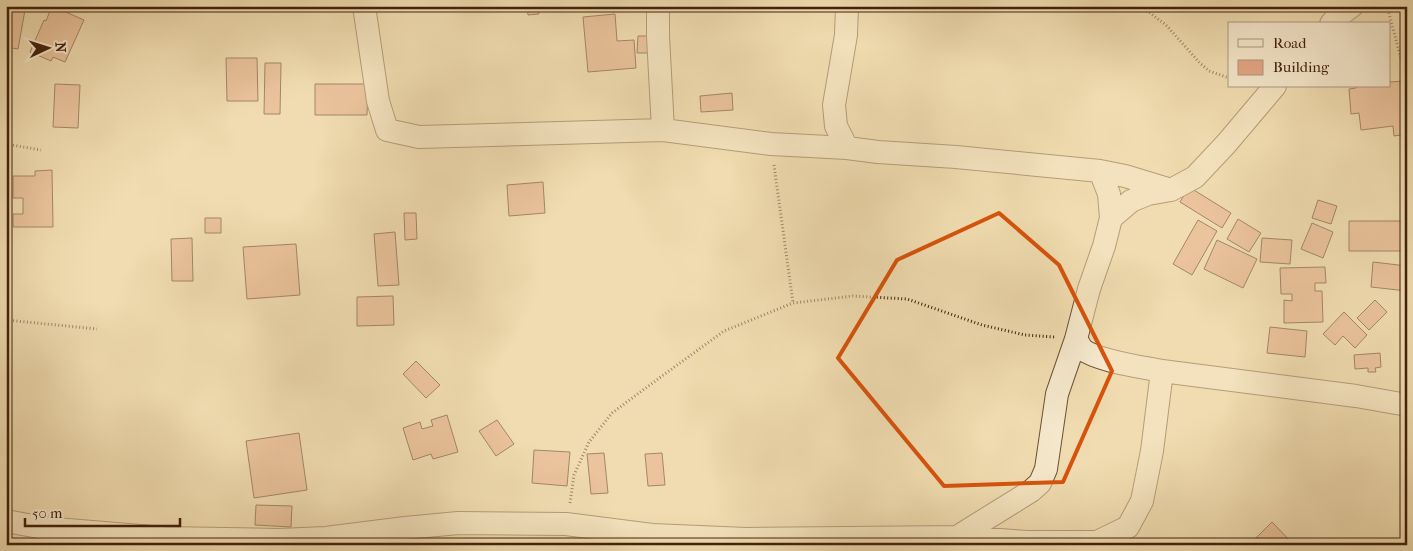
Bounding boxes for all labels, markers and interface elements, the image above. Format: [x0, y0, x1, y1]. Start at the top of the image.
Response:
north arrow [22, 22, 72, 72]
legend [1228, 22, 1390, 88]
text: Road [1273, 34, 1307, 52]
text: N [52, 41, 69, 53]
text: Building [1273, 58, 1330, 76]
scale bar [25, 496, 180, 528]
text: 50 m [32, 504, 63, 522]

